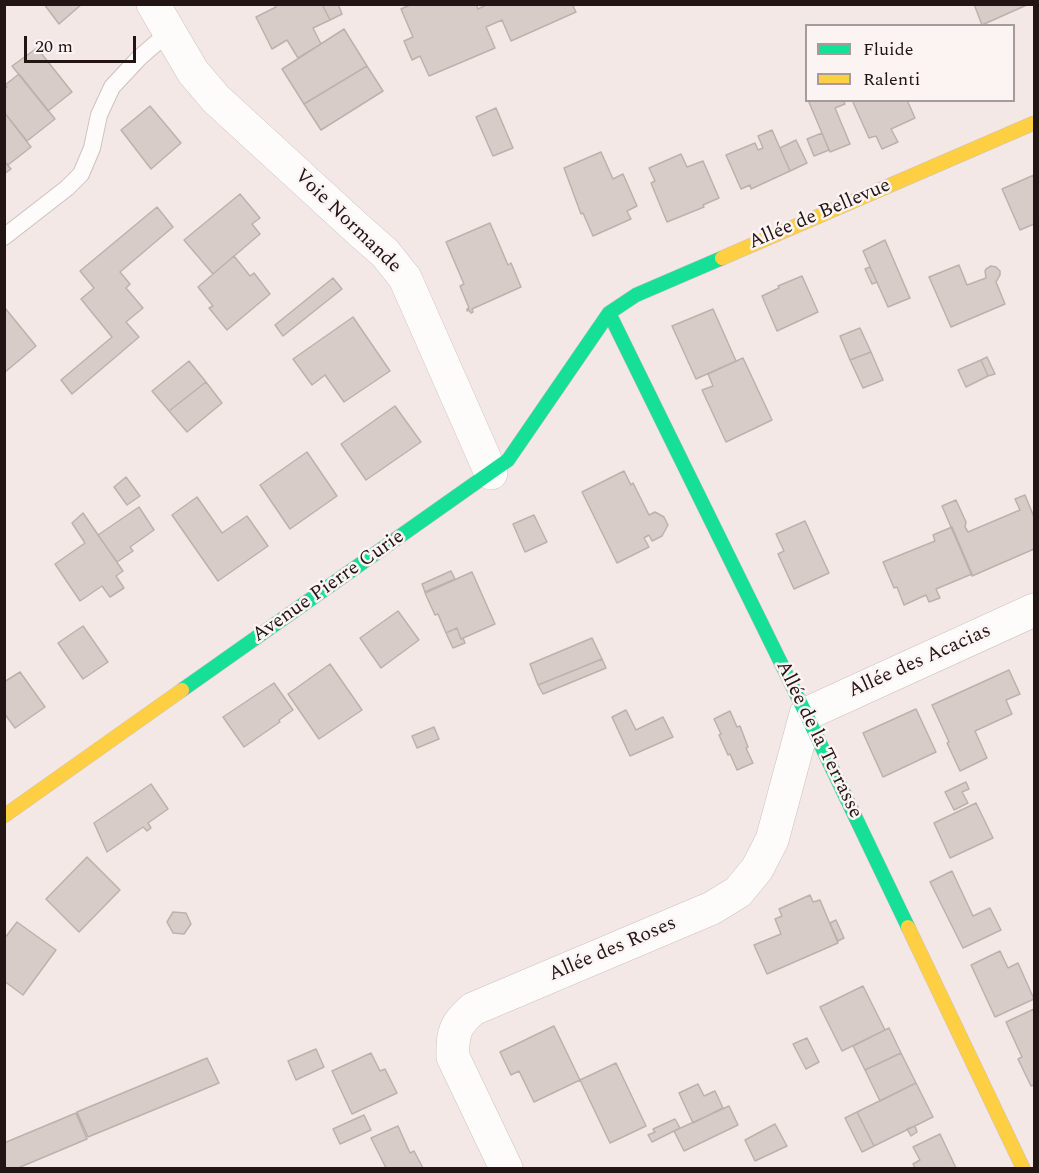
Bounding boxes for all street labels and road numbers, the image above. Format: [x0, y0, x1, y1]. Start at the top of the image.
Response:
street label: Voie Normande [288, 165, 406, 279]
street label: Allée de Bellevue [745, 174, 895, 256]
street label: Avenue Pierre Curie [248, 526, 410, 648]
street label: Allée des Acacias [845, 620, 995, 704]
street label: Allée de la Terrasse [769, 657, 867, 823]
street label: Allée des Roses [546, 912, 680, 988]

